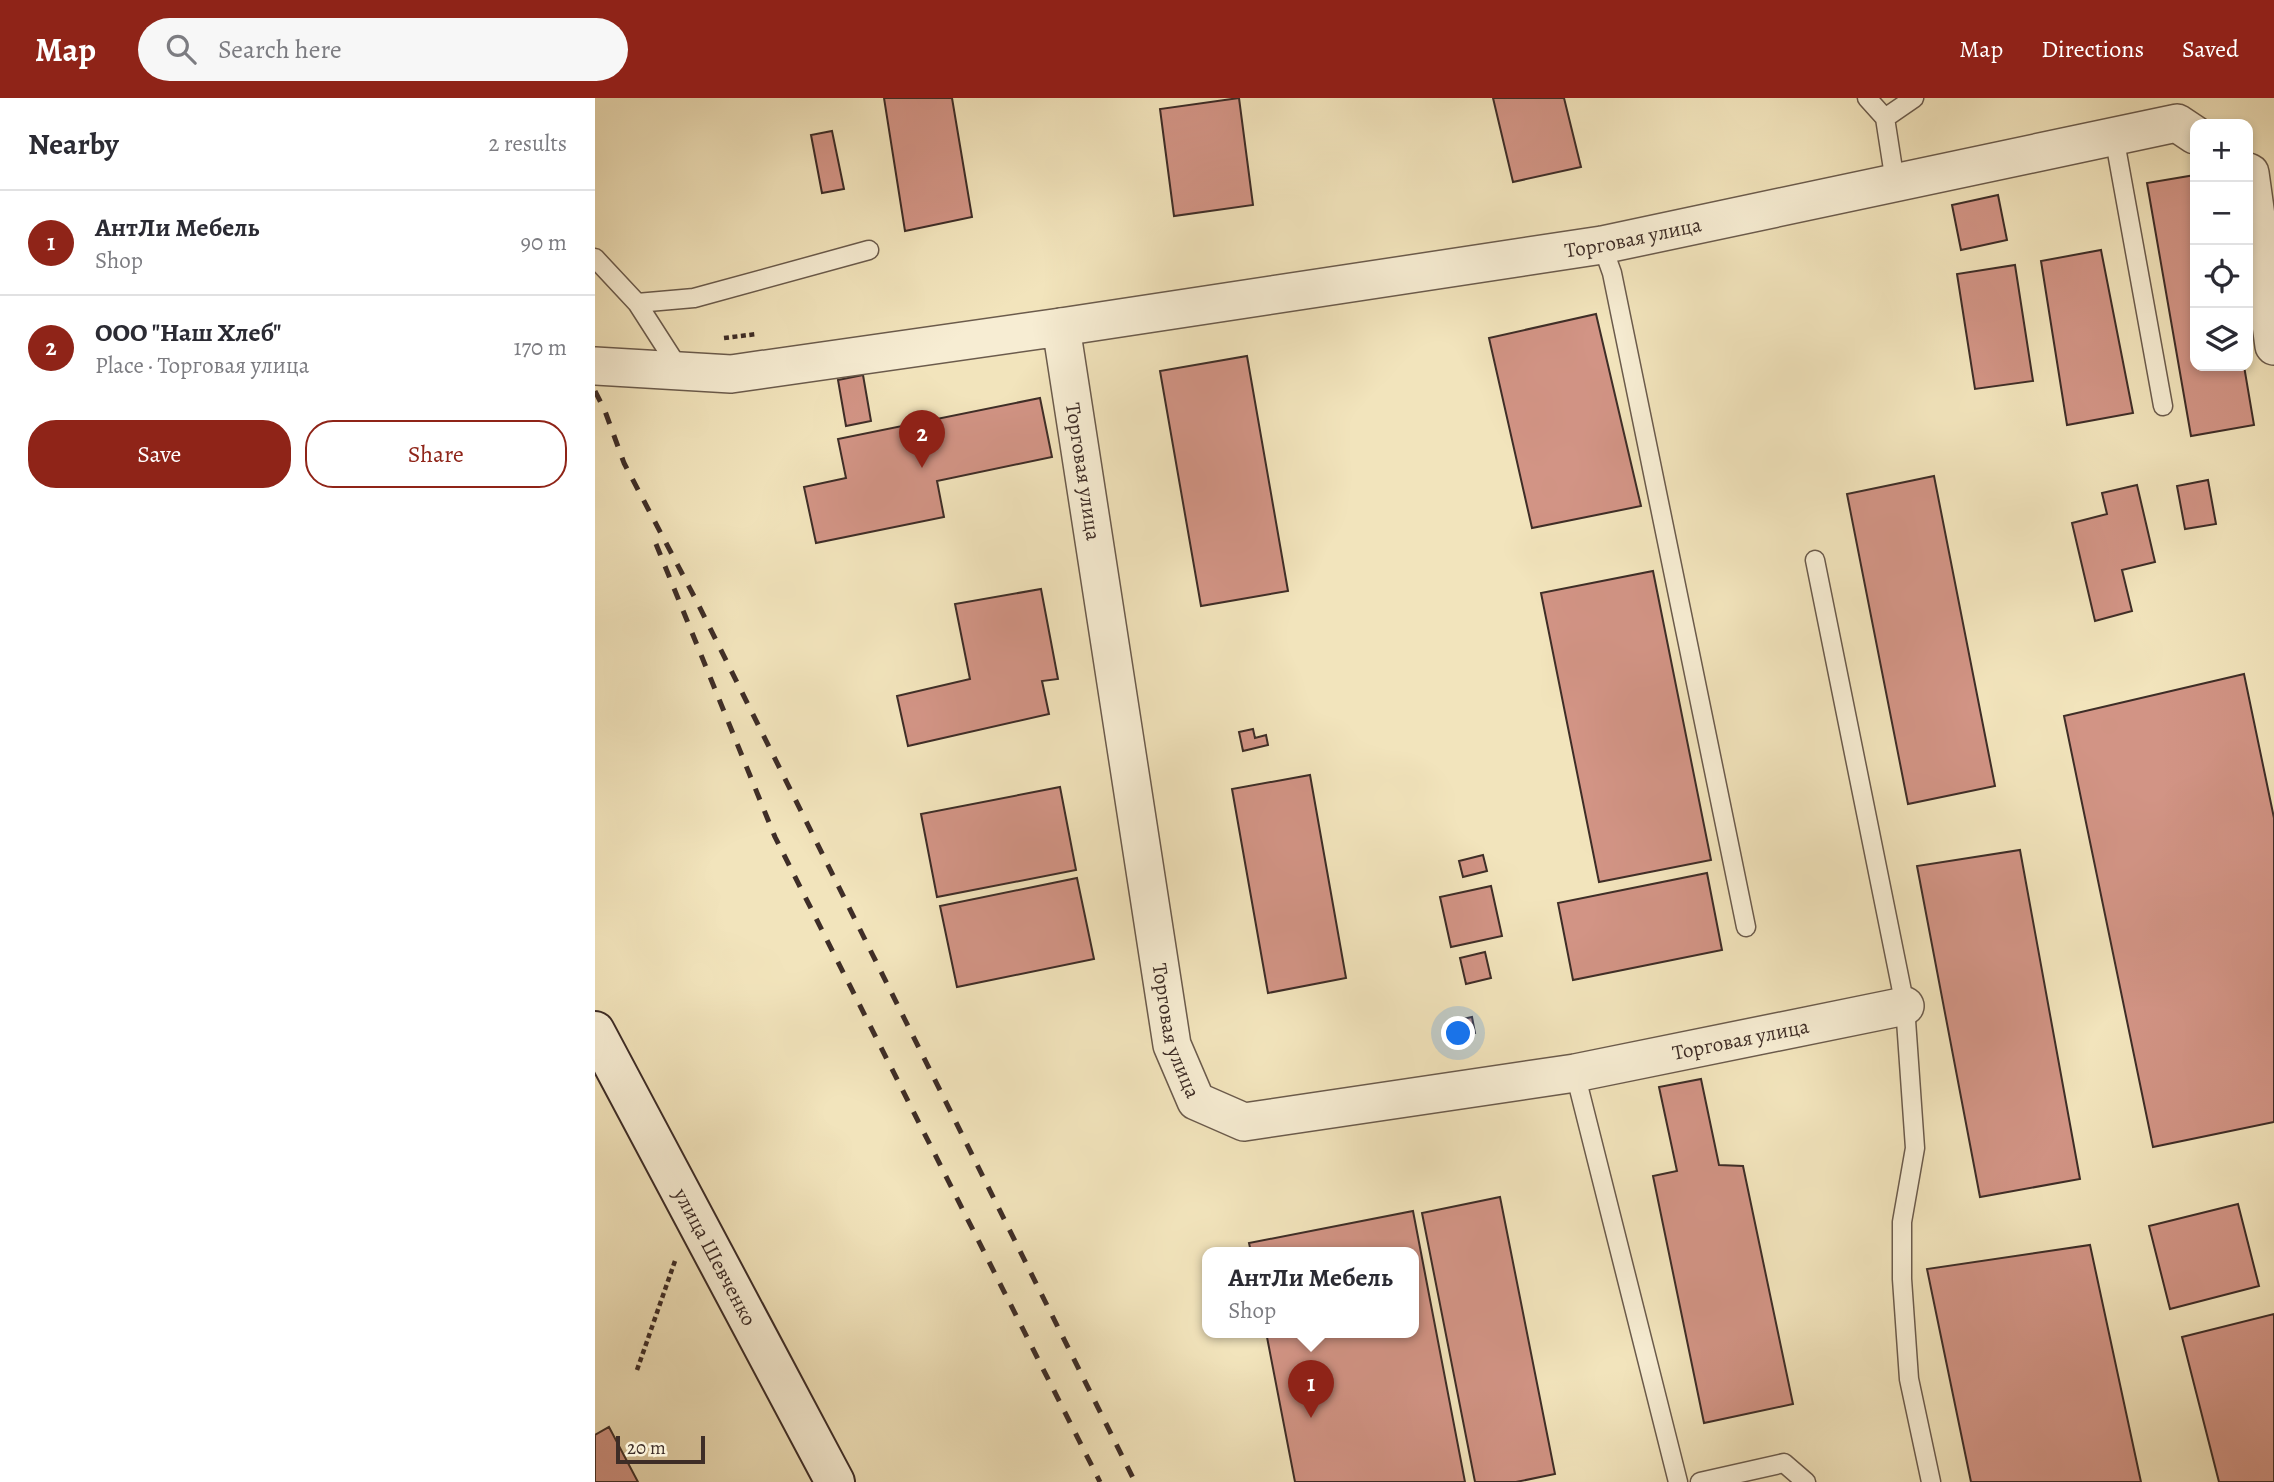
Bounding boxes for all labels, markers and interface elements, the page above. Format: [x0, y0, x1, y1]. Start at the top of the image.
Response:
search box [138, 18, 628, 81]
text: Map [35, 27, 96, 72]
icon: search [162, 30, 200, 68]
text: Search here [218, 32, 342, 67]
text: Map [1959, 33, 2003, 65]
text: Directions [2041, 33, 2144, 65]
text: Saved [2182, 33, 2239, 65]
map controls [2190, 119, 2253, 371]
button: + [2190, 119, 2253, 182]
text: Nearby [28, 124, 119, 164]
text: 2 results [489, 128, 567, 159]
button: − [2190, 182, 2253, 245]
text: АнтЛи Мебель [95, 210, 259, 245]
street label: Торговая улица [1563, 210, 1704, 264]
text: 1 [47, 227, 55, 258]
text: 90 m [521, 227, 567, 258]
text: Shop [95, 245, 143, 276]
button: locate [2190, 245, 2253, 308]
button: layers [2190, 308, 2253, 371]
text: ООО "Наш Хлеб" [95, 315, 281, 350]
text: 2 [45, 332, 57, 363]
text: 170 m [514, 332, 567, 363]
text: Place · Торговая улица [95, 350, 309, 381]
street label: Торговая улица [1059, 401, 1108, 543]
pin: 2 [899, 410, 945, 468]
button: Save [28, 420, 291, 488]
button: Share [305, 420, 567, 488]
street label: Торговая улица [1146, 961, 1207, 1103]
street label: Торговая улица [1670, 1012, 1812, 1067]
your location [1441, 1016, 1475, 1050]
street label: улица Шевченко [667, 1182, 763, 1331]
popup [1202, 1247, 1419, 1338]
text: АнтЛи Мебель [1228, 1260, 1393, 1295]
text: Shop [1228, 1295, 1276, 1326]
pin: 1 [1288, 1360, 1334, 1418]
scale bar [616, 1433, 705, 1465]
text: 20 m [627, 1435, 666, 1461]

